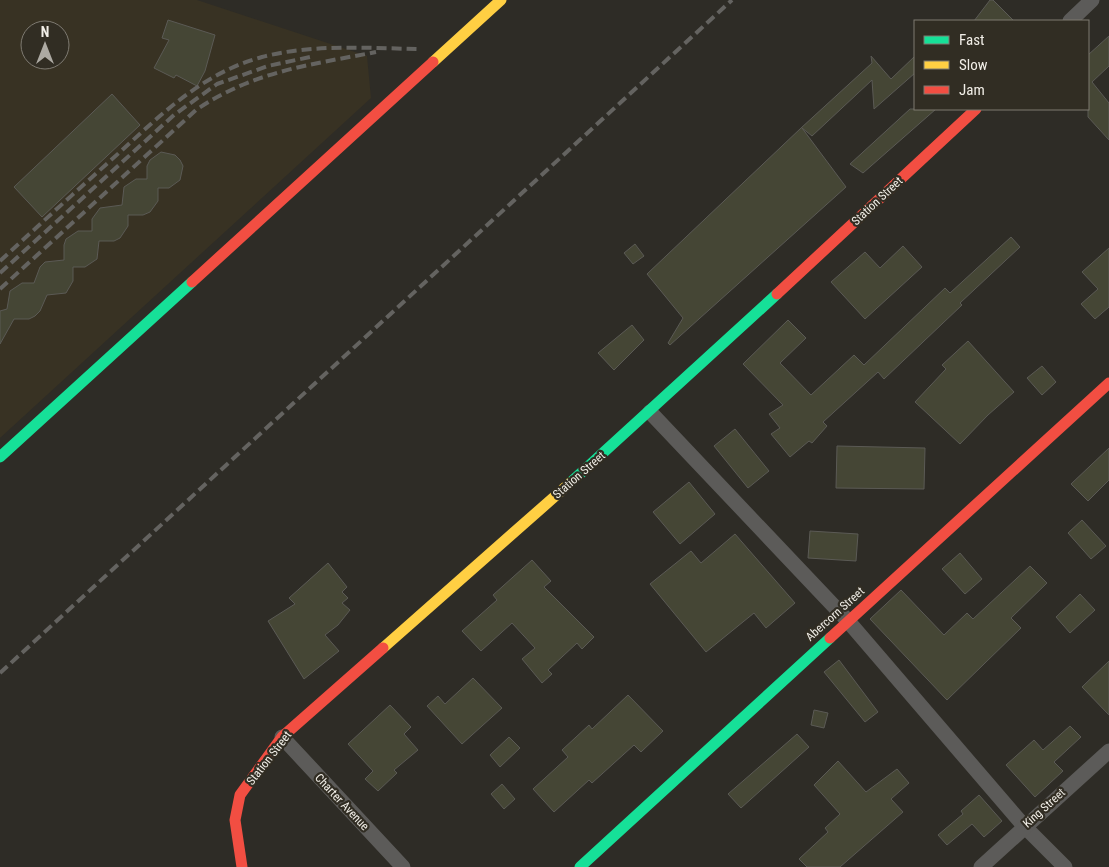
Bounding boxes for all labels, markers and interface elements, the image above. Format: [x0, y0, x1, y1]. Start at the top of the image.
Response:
north arrow [20, 20, 70, 70]
legend [914, 20, 1089, 110]
text: N [41, 24, 49, 40]
text: Fast [959, 31, 984, 49]
text: Slow [959, 56, 988, 74]
text: Jam [959, 81, 985, 99]
street label: Station Street [849, 174, 906, 228]
street label: Station Street [550, 448, 608, 501]
street label: Abercorn Street [803, 584, 867, 644]
street label: Station Street [244, 728, 295, 788]
street label: Charter Avenue [312, 771, 372, 834]
street label: King Street [1020, 785, 1068, 831]

